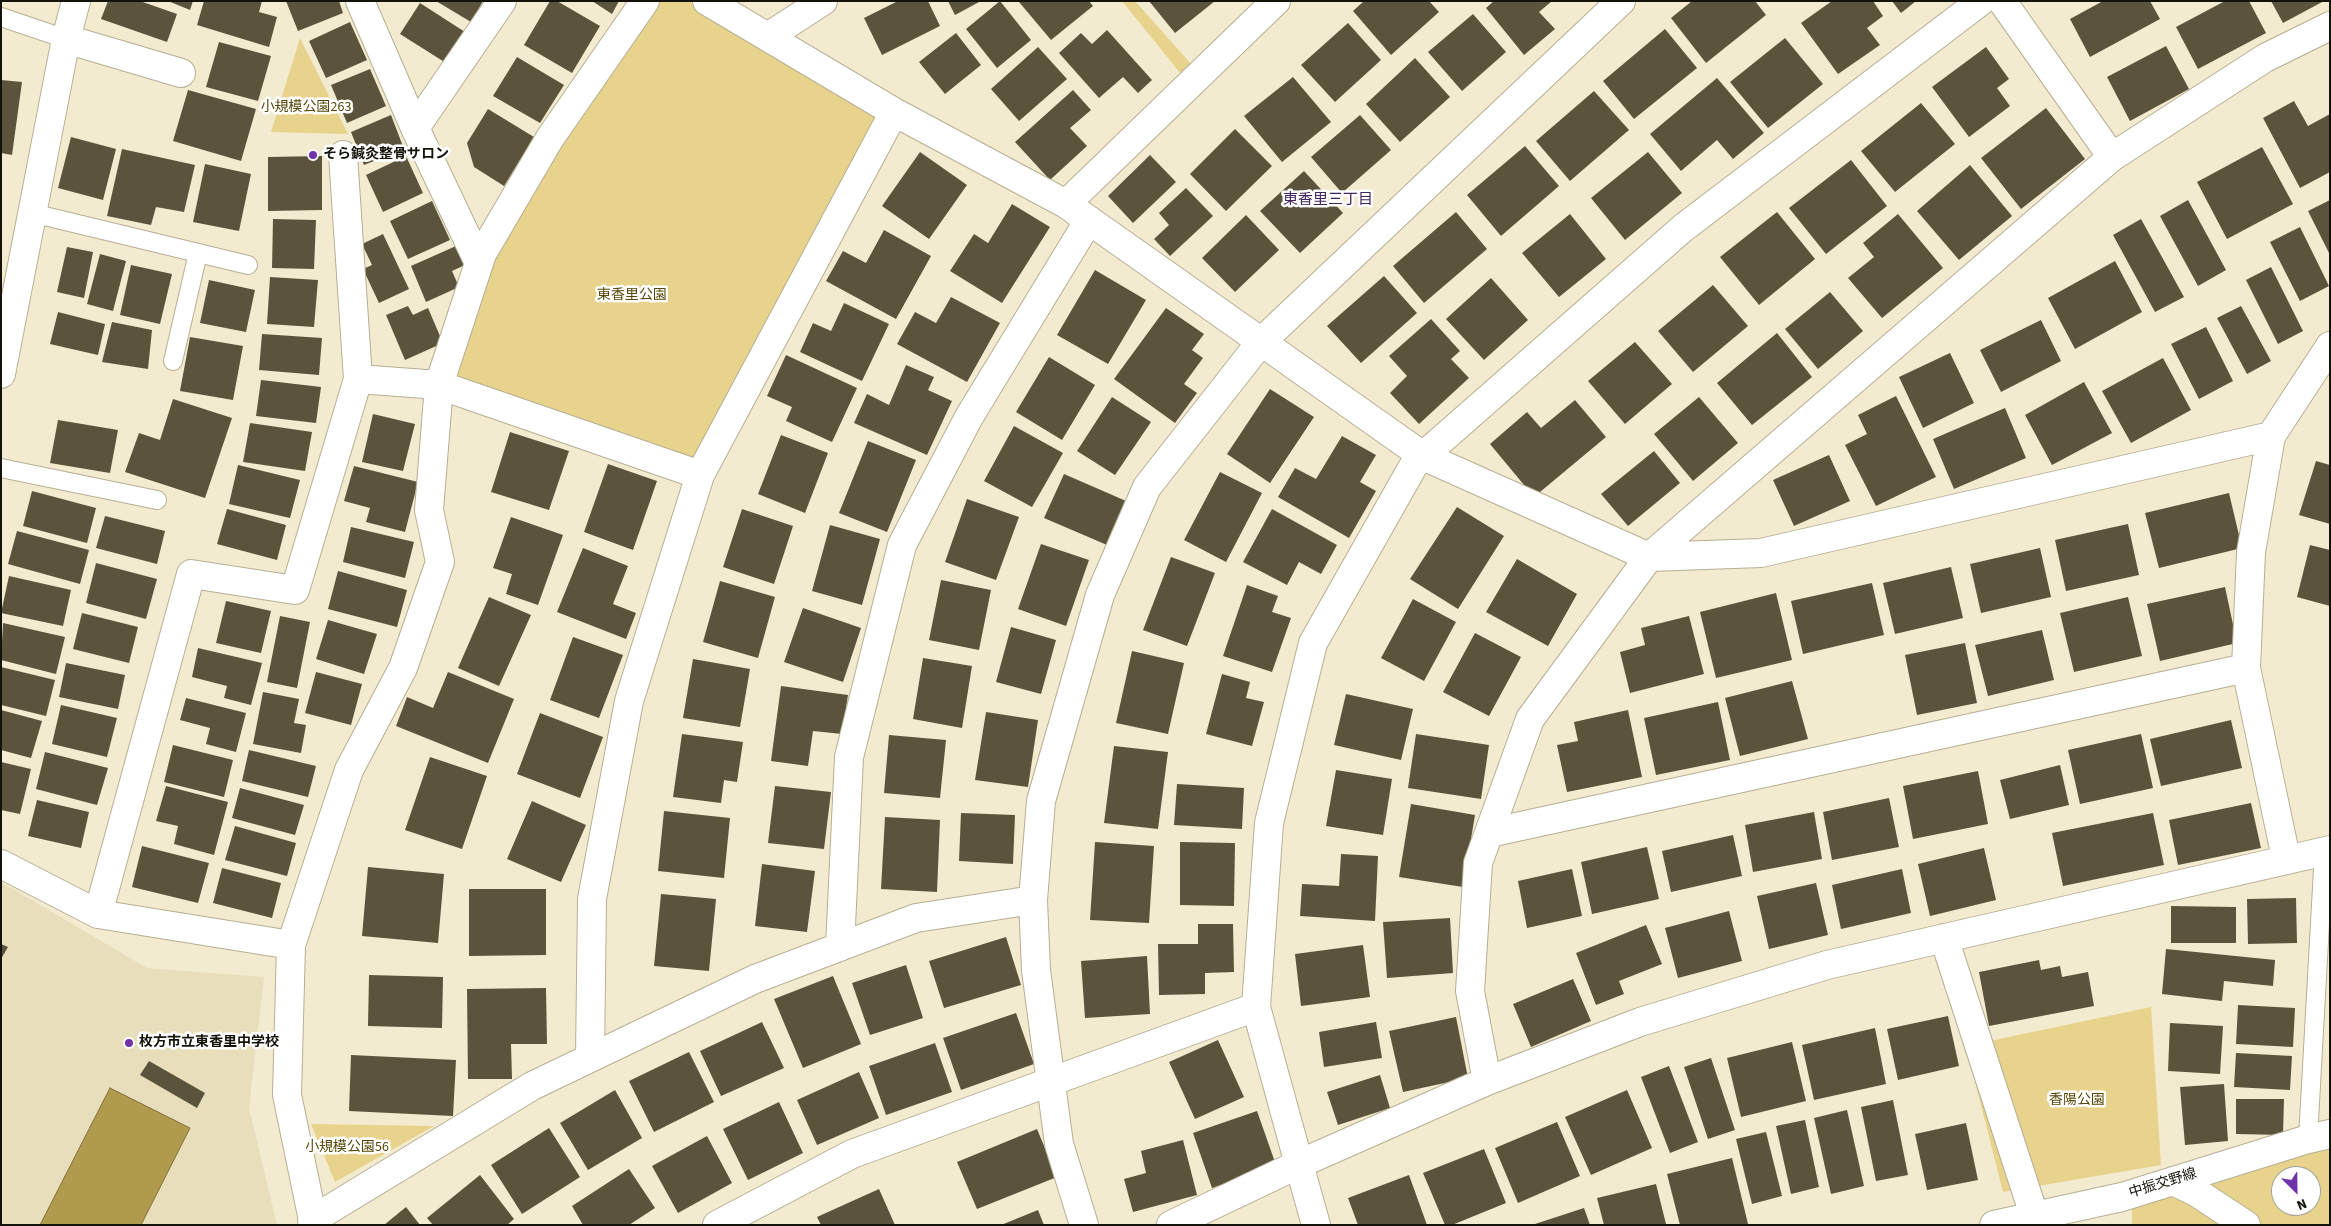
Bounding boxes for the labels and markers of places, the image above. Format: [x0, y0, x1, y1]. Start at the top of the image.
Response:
place label: そら鍼灸整骨サロン [323, 147, 449, 163]
marker: そら鍼灸整骨サロン [307, 149, 319, 161]
place label: 枚方市立東香里中学校 [139, 1035, 279, 1051]
marker: 枚方市立東香里中学校 [123, 1037, 135, 1049]

